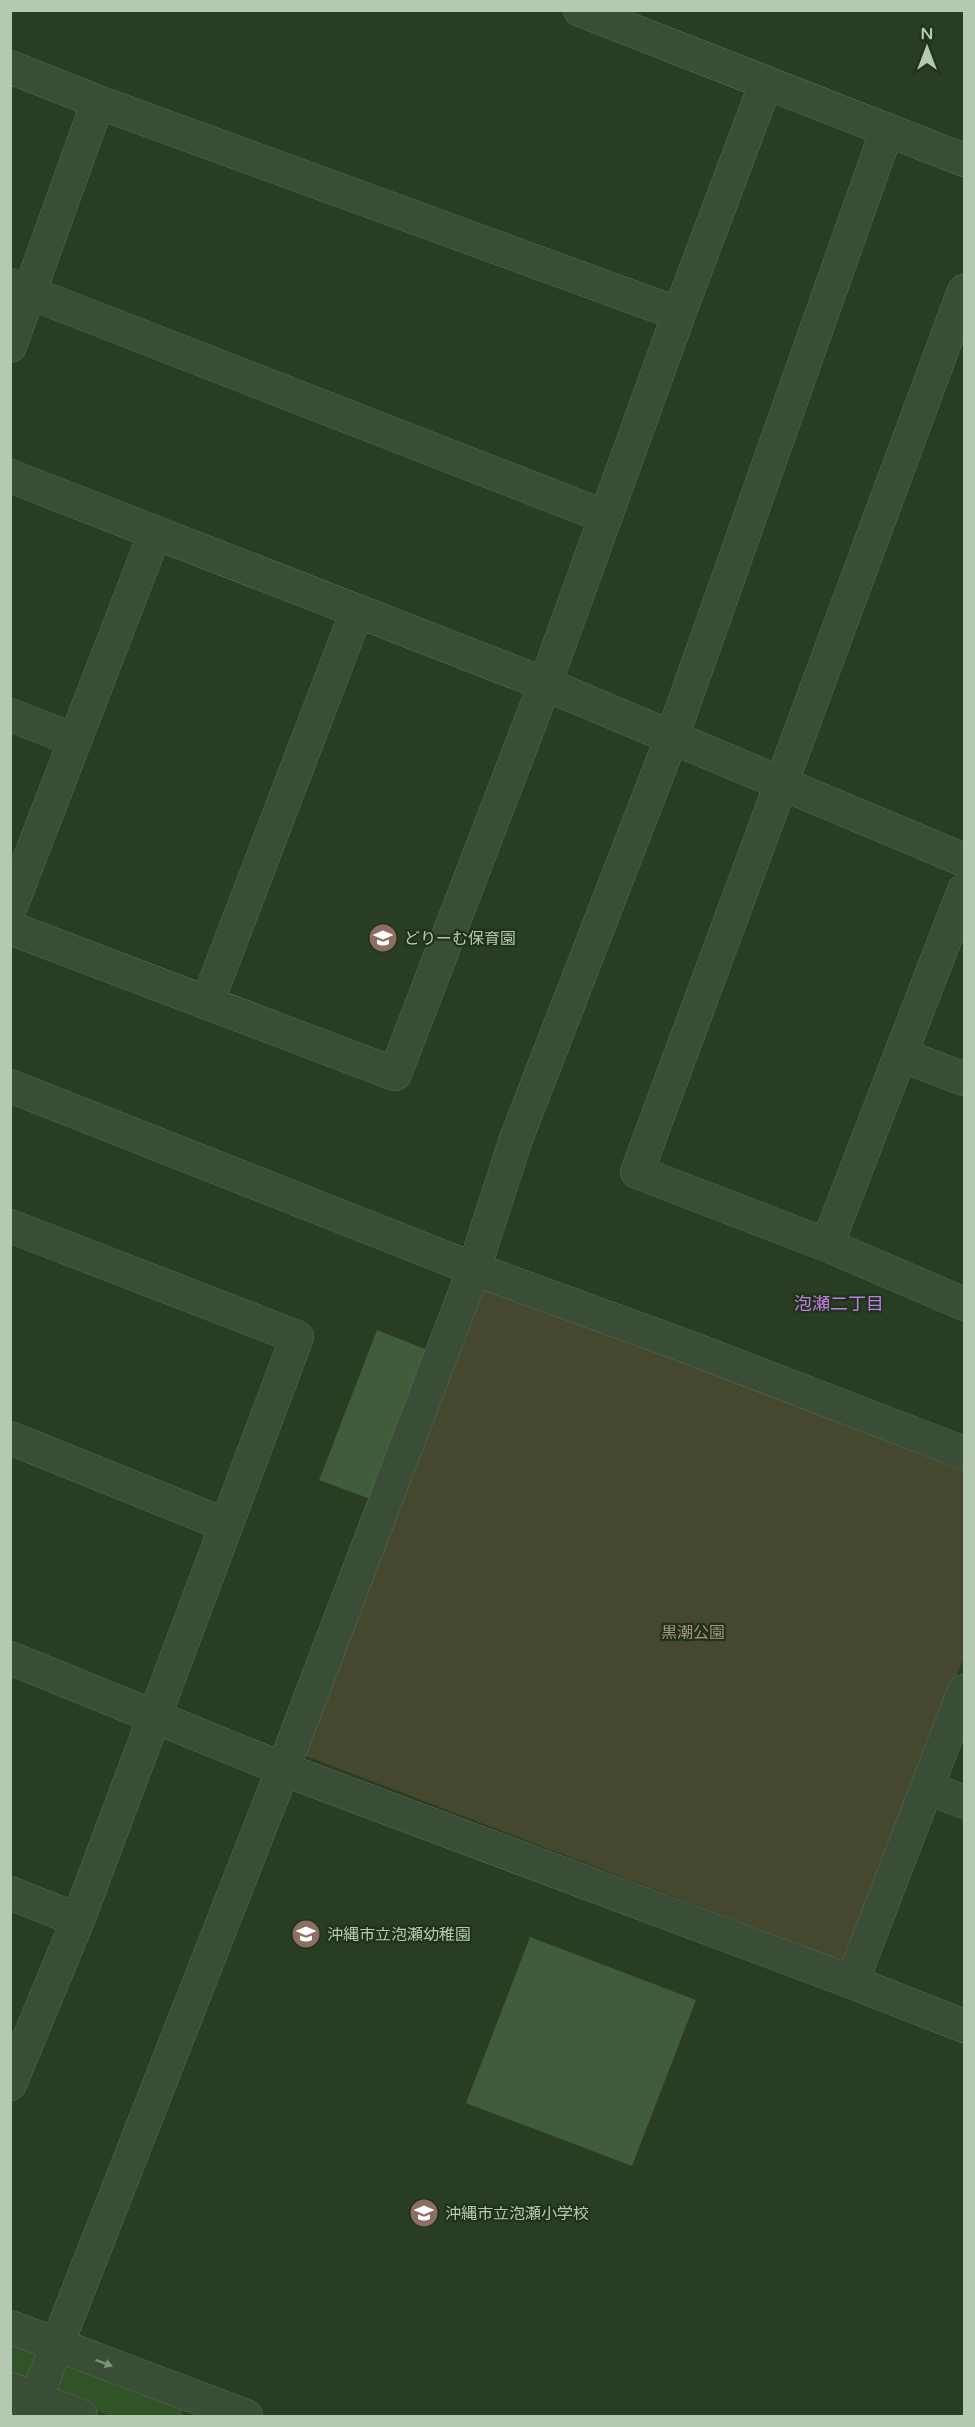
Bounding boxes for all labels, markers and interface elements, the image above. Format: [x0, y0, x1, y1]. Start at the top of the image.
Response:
north arrow [897, 18, 957, 78]
text: N [921, 24, 933, 44]
school or university icon: どりーむ保育園 [367, 922, 399, 954]
place label: どりーむ保育園 [404, 929, 516, 949]
district label: 泡瀬二丁目 [794, 1293, 884, 1315]
park label: 黒潮公園 [661, 1623, 725, 1643]
school or university icon: 沖縄市立泡瀬幼稚園 [290, 1918, 322, 1950]
place label: 沖縄市立泡瀬幼稚園 [327, 1925, 471, 1945]
school or university icon: 沖縄市立泡瀬小学校 [408, 2197, 440, 2229]
place label: 沖縄市立泡瀬小学校 [445, 2204, 589, 2224]
one-way arrow [95, 2359, 113, 2369]

